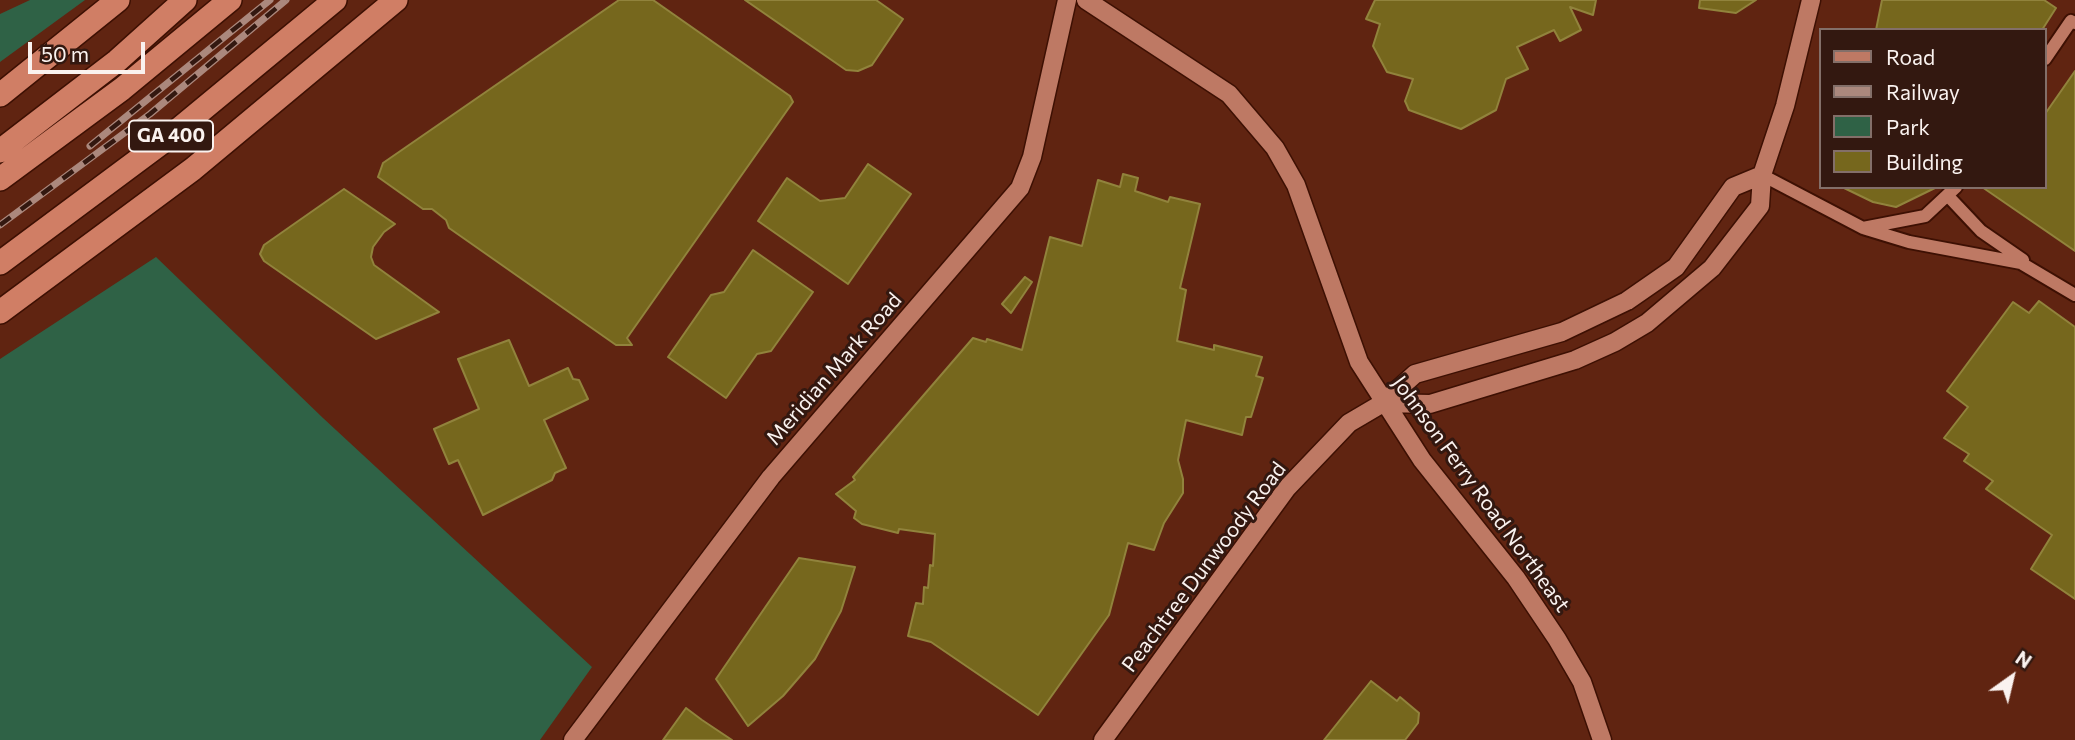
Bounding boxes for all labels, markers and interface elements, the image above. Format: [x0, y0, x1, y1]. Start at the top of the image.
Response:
scale bar [32, 28, 149, 72]
legend [1820, 28, 2047, 189]
text: 50 m [41, 41, 89, 66]
text: Road [1886, 44, 1935, 69]
text: Railway [1886, 79, 1960, 104]
text: Park [1886, 114, 1930, 139]
road number: GA 400 [129, 120, 213, 152]
text: Building [1886, 149, 1963, 174]
street label: Meridian Mark Road [761, 288, 907, 450]
street label: Johnson Ferry Road Northeast [1387, 371, 1575, 617]
street label: Peachtree Dunwoody Road [1117, 457, 1291, 677]
north arrow [1977, 642, 2047, 712]
text: N [2012, 646, 2036, 673]

